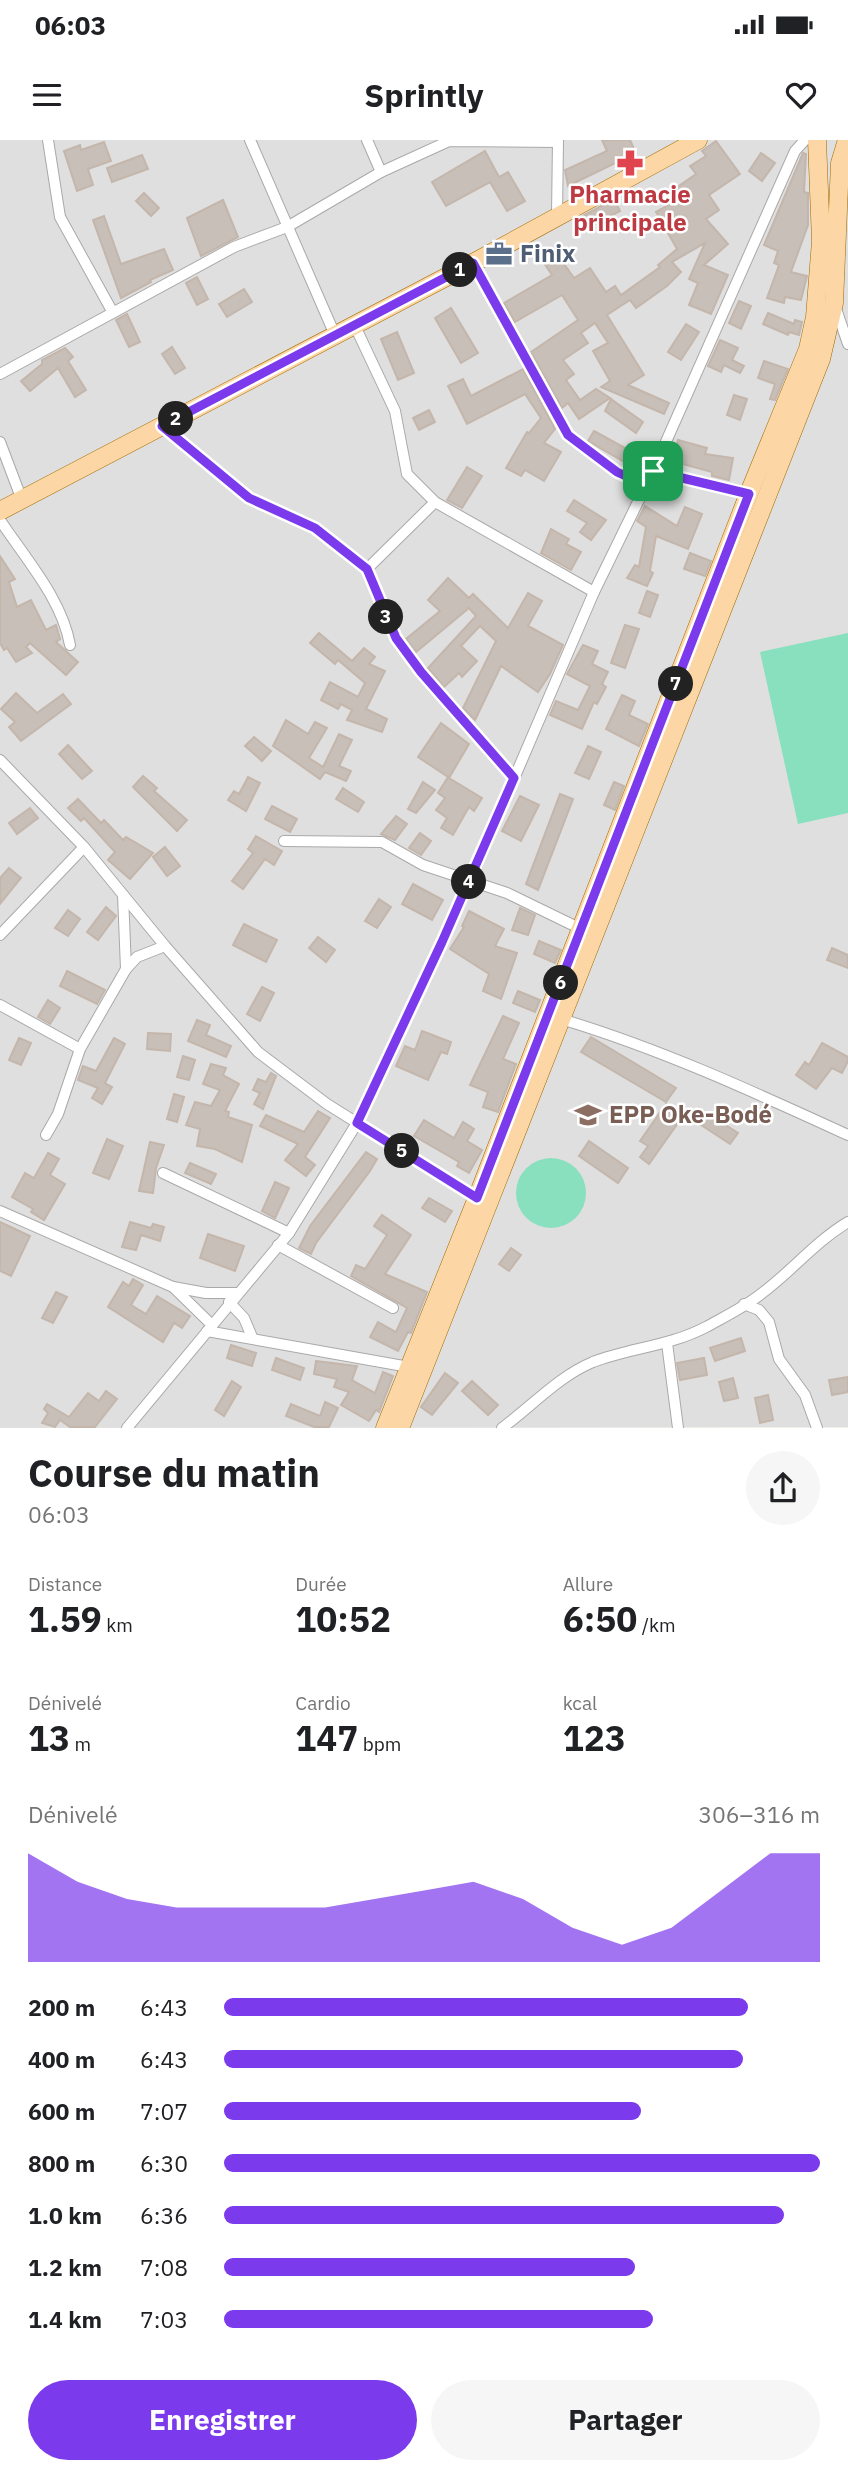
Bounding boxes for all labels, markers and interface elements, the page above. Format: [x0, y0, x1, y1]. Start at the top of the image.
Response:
text: 06:03 [35, 8, 106, 42]
text: Sprintly [364, 74, 484, 116]
icon: menu [28, 76, 66, 114]
icon: heart [782, 76, 820, 114]
pharmacy icon: Pharmacie principale [615, 148, 645, 178]
place label: Pharmacie principale [569, 178, 691, 238]
place label: Finix [520, 237, 576, 269]
office icon: Finix [484, 239, 514, 269]
pin: 1 [442, 253, 477, 288]
text: 1 [454, 257, 465, 281]
pin: 2 [158, 402, 194, 436]
text: 2 [170, 406, 181, 430]
pin [623, 441, 683, 501]
icon: arrive [634, 452, 672, 490]
pin: 3 [368, 600, 404, 634]
text: 3 [380, 604, 391, 628]
pin: 7 [658, 666, 694, 702]
text: 7 [670, 671, 681, 695]
pin: 4 [452, 864, 486, 900]
text: 4 [463, 869, 474, 893]
pin: 6 [544, 966, 578, 1000]
text: 6 [555, 970, 566, 994]
place label: EPP Oke-Bodé [609, 1098, 772, 1130]
school or university icon: EPP Oke-Bodé [573, 1100, 603, 1130]
pin: 5 [384, 1133, 420, 1168]
text: 5 [396, 1138, 407, 1162]
text: Course du matin [28, 1448, 320, 1497]
button: share [746, 1451, 820, 1525]
text: 06:03 [28, 1499, 90, 1529]
text: Distance [28, 1572, 102, 1596]
text: Durée [295, 1572, 347, 1596]
text: Allure [563, 1572, 613, 1596]
text: 1.59 [28, 1596, 102, 1642]
text: 10:52 [295, 1596, 391, 1642]
text: 6:50 [563, 1596, 637, 1642]
text: km [102, 1613, 133, 1637]
text: /km [637, 1613, 676, 1637]
text: Dénivelé [28, 1691, 102, 1715]
text: Cardio [295, 1691, 351, 1715]
text: kcal [563, 1691, 597, 1715]
text: 13 [28, 1715, 70, 1761]
text: 147 [295, 1715, 358, 1761]
text: 123 [563, 1715, 626, 1761]
text: m [70, 1732, 91, 1756]
text: bpm [358, 1732, 401, 1756]
text: Dénivelé [28, 1799, 118, 1829]
text: 306–316 m [698, 1799, 820, 1829]
text: 200 m [28, 1992, 95, 2022]
text: 6:43 [140, 1992, 188, 2022]
text: 400 m [28, 2044, 95, 2074]
text: 6:43 [140, 2044, 188, 2074]
text: 600 m [28, 2096, 95, 2126]
text: 7:07 [140, 2096, 188, 2126]
text: 800 m [28, 2148, 95, 2178]
text: 6:30 [140, 2148, 188, 2178]
text: 1.0 km [28, 2200, 102, 2230]
text: 6:36 [140, 2200, 188, 2230]
text: 1.2 km [28, 2252, 102, 2282]
text: 7:08 [140, 2252, 188, 2282]
text: 1.4 km [28, 2304, 102, 2334]
text: 7:03 [140, 2304, 188, 2334]
button: Enregistrer [28, 2380, 417, 2460]
button: Partager [431, 2380, 820, 2460]

